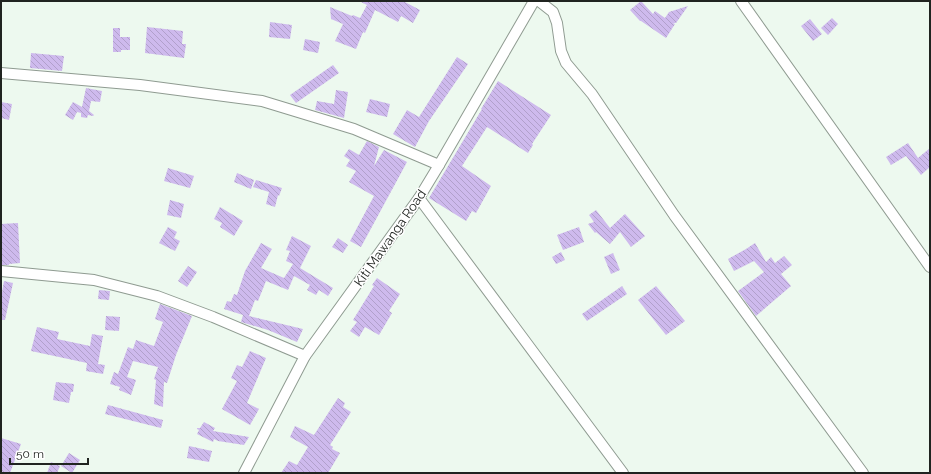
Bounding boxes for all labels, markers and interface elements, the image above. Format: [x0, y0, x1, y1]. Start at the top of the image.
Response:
street label: Kiti Mawanga Road [351, 187, 429, 289]
scale bar [10, 440, 88, 466]
text: 50 m [16, 447, 44, 461]

